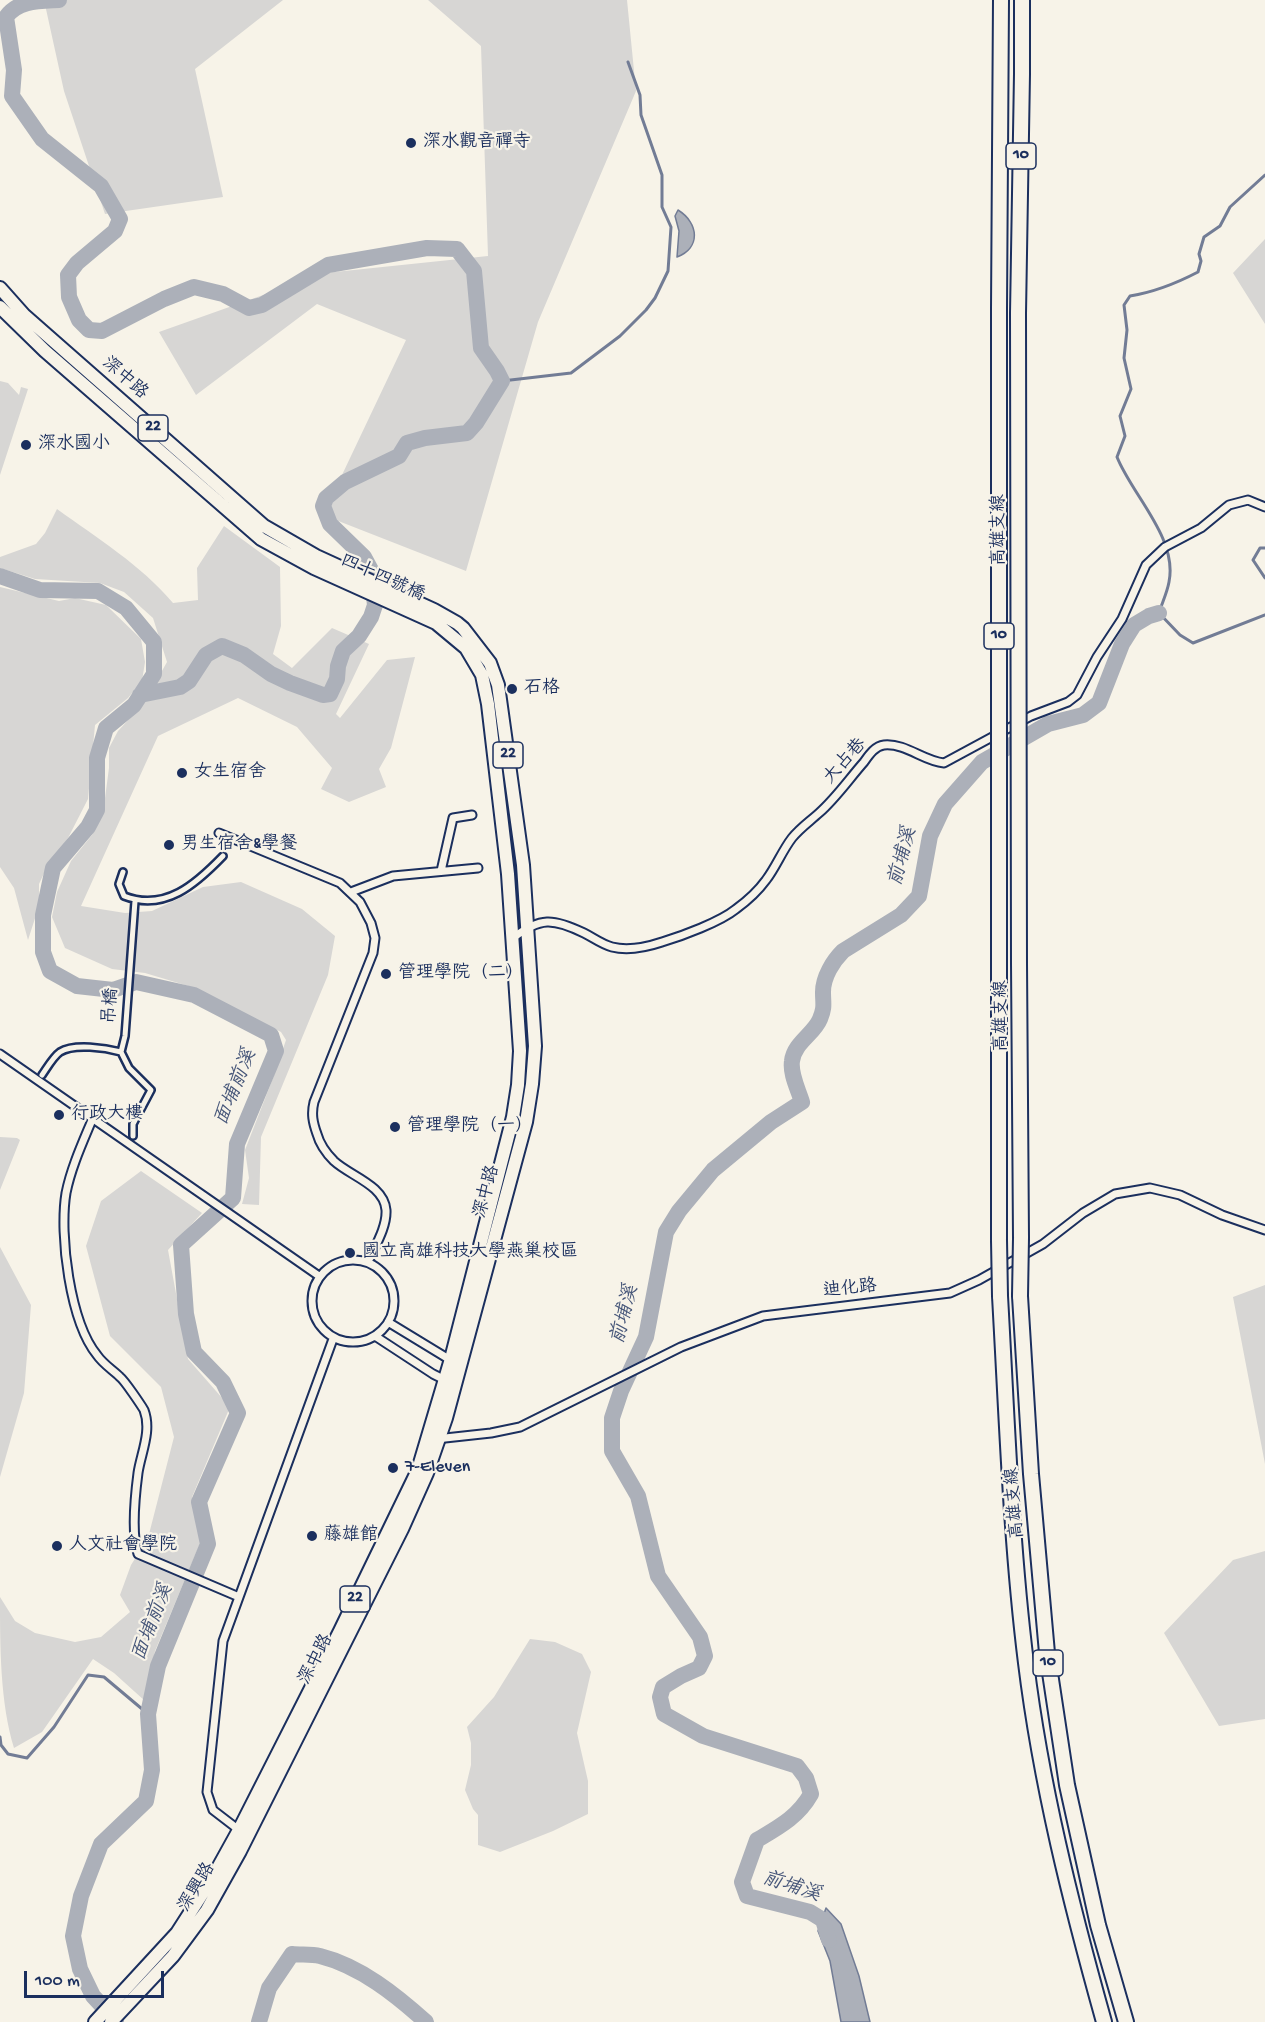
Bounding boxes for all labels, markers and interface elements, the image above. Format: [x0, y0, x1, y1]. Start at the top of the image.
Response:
place label: 深水觀音禪寺 [423, 132, 531, 154]
marker: 深水觀音禪寺 [404, 136, 418, 150]
road number: 10 [1006, 143, 1036, 169]
street label: 深中路 [97, 353, 151, 405]
road number: 22 [138, 415, 168, 441]
place label: 深水國小 [38, 434, 110, 456]
marker: 深水國小 [19, 438, 33, 452]
street label: 高雄支線 [989, 494, 1011, 566]
street label: 四十四號橋 [336, 551, 428, 607]
road number: 10 [984, 623, 1014, 649]
place label: 石格 [524, 678, 560, 700]
marker: 石格 [505, 682, 519, 696]
street label: 大占巷 [820, 735, 872, 789]
road number: 22 [493, 742, 523, 768]
place label: 女生宿舍 [194, 762, 266, 784]
marker: 女生宿舍 [175, 766, 189, 780]
water label: 前埔溪 [885, 825, 923, 889]
place label: 男生宿舍&學餐 [181, 834, 297, 856]
marker: 男生宿舍&學餐 [162, 838, 176, 852]
place label: 管理學院（二） [398, 963, 524, 985]
marker: 管理學院（二） [379, 967, 393, 981]
street label: 高雄支線 [991, 980, 1013, 1052]
street label: 吊橋 [100, 987, 124, 1025]
water label: 面埔前溪 [211, 1046, 263, 1130]
place label: 行政大樓 [71, 1104, 143, 1126]
marker: 行政大樓 [52, 1108, 66, 1122]
place label: 管理學院（一） [407, 1116, 533, 1138]
marker: 管理學院（一） [388, 1120, 402, 1134]
street label: 深中路 [471, 1163, 505, 1221]
place label: 國立高雄科技大學燕巢校區 [362, 1242, 578, 1264]
marker: 國立高雄科技大學燕巢校區 [343, 1246, 357, 1260]
street label: 迪化路 [822, 1276, 878, 1304]
water label: 前埔溪 [607, 1283, 645, 1347]
place label: 7-Eleven [405, 1457, 470, 1479]
marker: 7-Eleven [386, 1461, 400, 1475]
street label: 高雄支線 [1002, 1466, 1030, 1540]
place label: 藤雄館 [324, 1525, 378, 1547]
marker: 藤雄館 [305, 1529, 319, 1543]
place label: 人文社會學院 [69, 1535, 177, 1557]
marker: 人文社會學院 [50, 1539, 64, 1553]
water label: 面埔前溪 [128, 1581, 180, 1665]
road number: 22 [340, 1586, 370, 1612]
street label: 深中路 [295, 1631, 339, 1689]
road number: 10 [1033, 1650, 1063, 1676]
street label: 深興路 [175, 1859, 221, 1917]
water label: 前埔溪 [759, 1867, 823, 1909]
scale bar [27, 1959, 166, 1997]
text: 100 m [35, 1971, 80, 1992]

